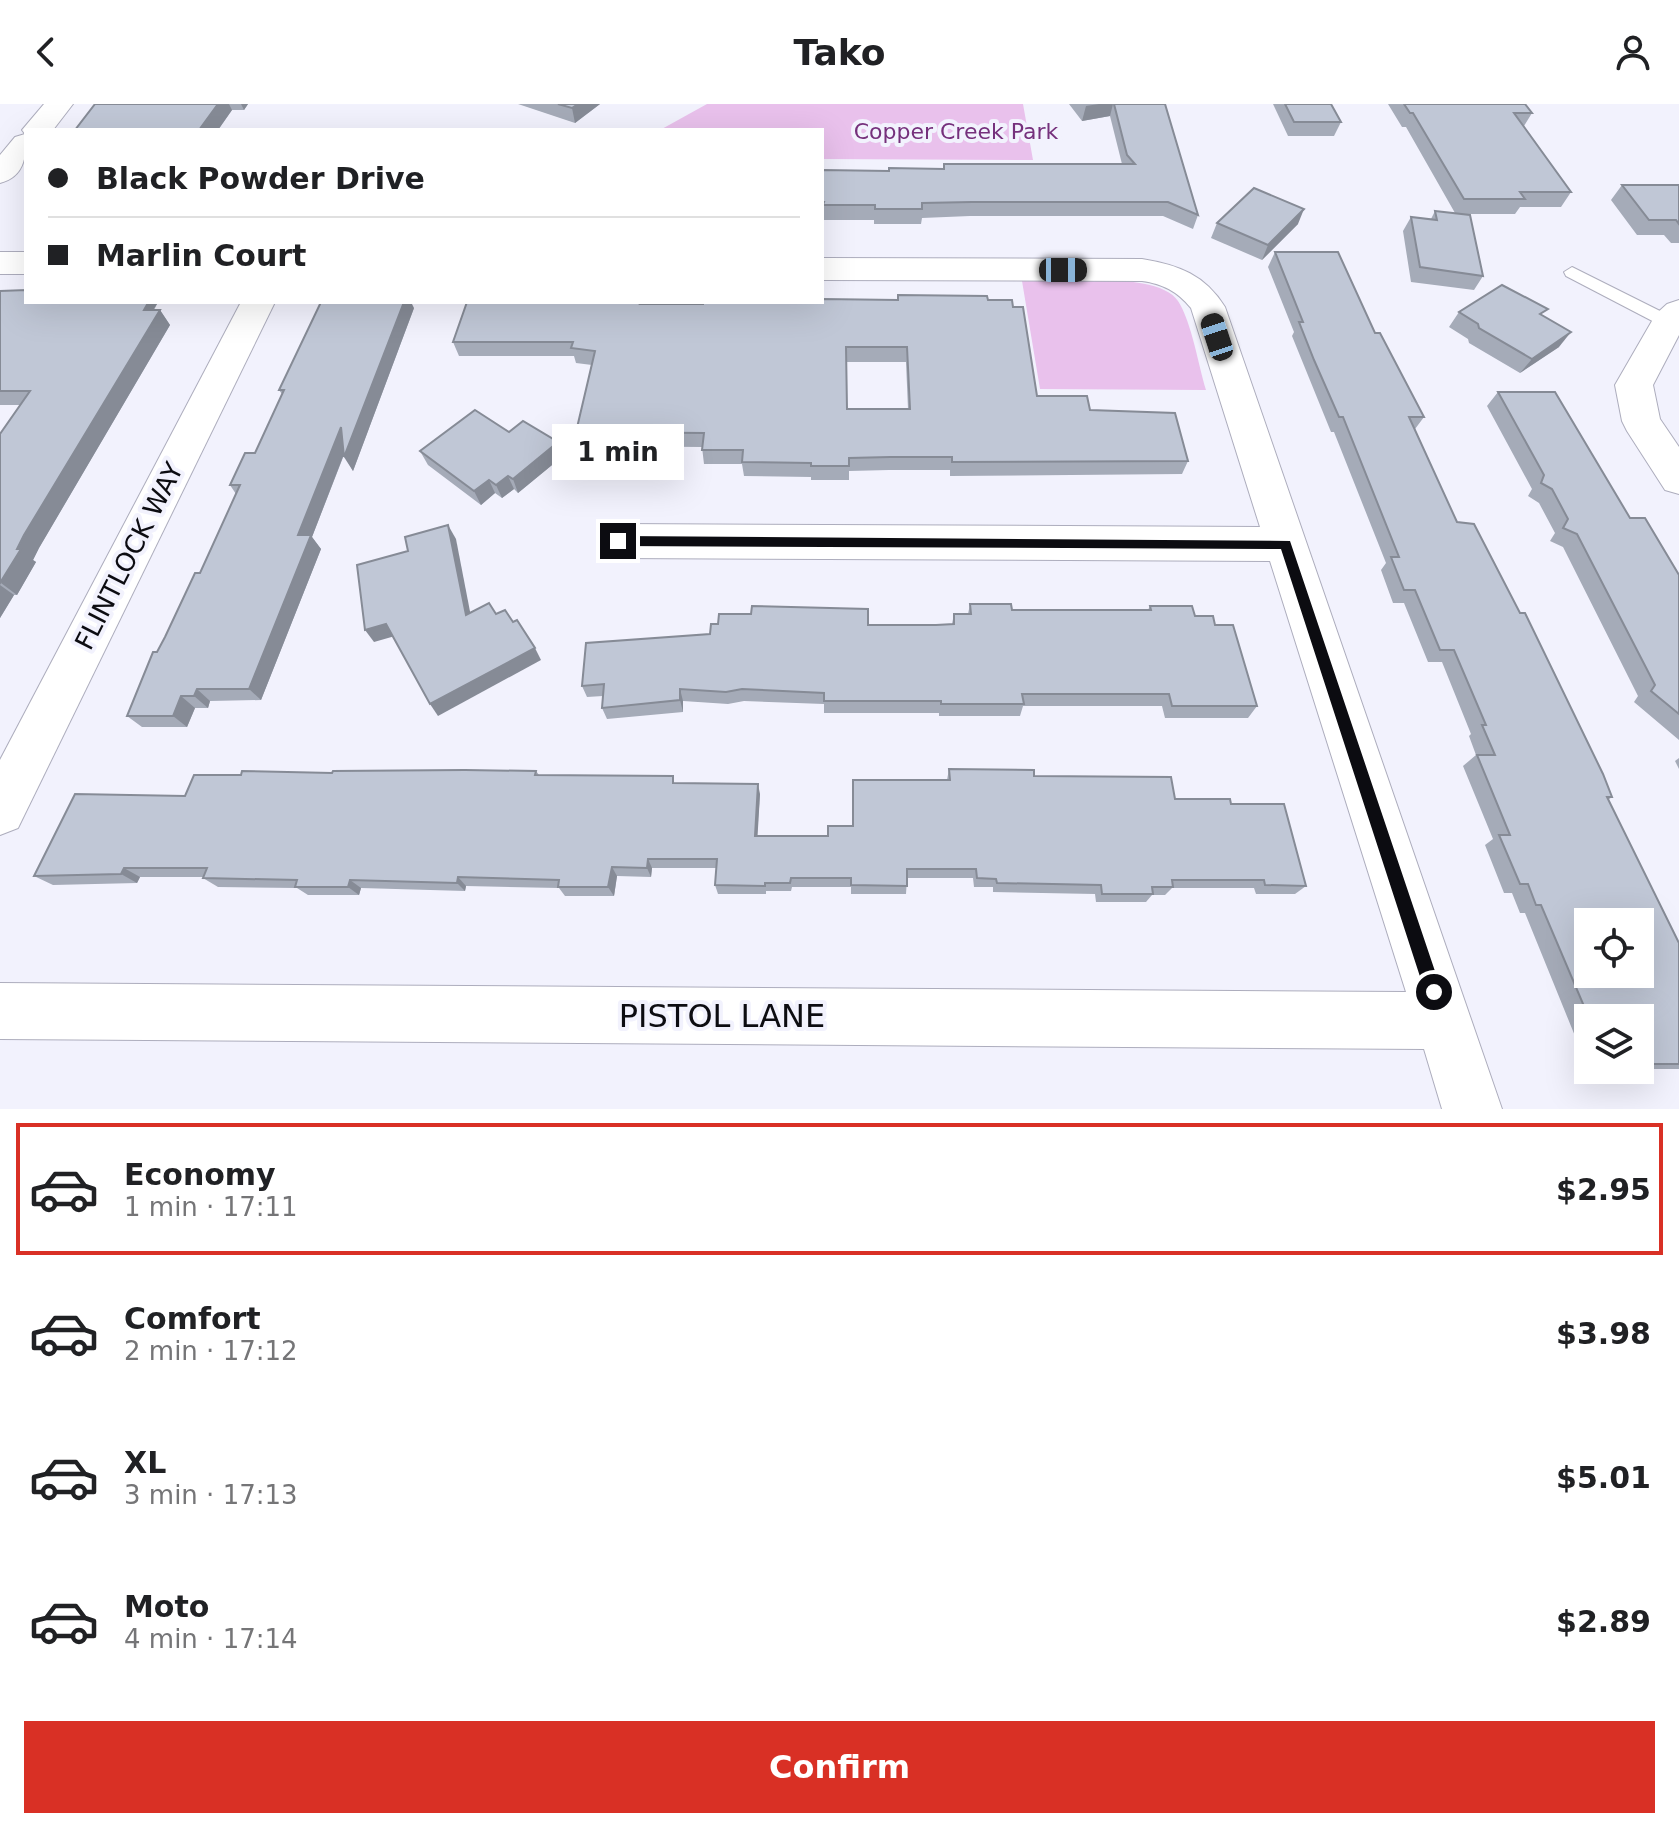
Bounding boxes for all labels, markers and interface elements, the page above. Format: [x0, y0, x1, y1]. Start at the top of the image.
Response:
icon: back [24, 30, 68, 74]
icon: person [1611, 30, 1655, 74]
text: Tako [794, 32, 885, 73]
park label: Copper Creek Park [854, 119, 1059, 144]
text: Black Powder Drive [96, 161, 425, 196]
text: Marlin Court [96, 238, 306, 273]
car [1039, 258, 1087, 282]
car [1198, 310, 1236, 364]
callout: 1 min [552, 425, 684, 481]
text: 1 min [577, 437, 659, 467]
street label: FLINTLOCK WAY [69, 457, 189, 655]
route end [600, 523, 636, 559]
map controls [1574, 908, 1654, 1084]
button: locate [1574, 908, 1654, 988]
route start [1416, 974, 1452, 1010]
street label: PISTOL LANE [619, 997, 825, 1035]
button: layers [1574, 1004, 1654, 1084]
icon: car [28, 1153, 100, 1225]
text: Economy [124, 1157, 276, 1192]
text: $2.95 [1556, 1172, 1651, 1207]
text: 1 min · 17:11 [124, 1192, 298, 1222]
icon: car [28, 1297, 100, 1369]
text: Comfort [124, 1301, 261, 1336]
text: $3.98 [1556, 1316, 1651, 1351]
text: 2 min · 17:12 [124, 1336, 298, 1366]
icon: car [28, 1441, 100, 1513]
text: XL [124, 1445, 166, 1480]
text: $5.01 [1556, 1460, 1651, 1495]
text: 3 min · 17:13 [124, 1480, 298, 1510]
icon: car [28, 1585, 100, 1657]
text: Moto [124, 1589, 209, 1624]
text: $2.89 [1556, 1604, 1651, 1639]
text: 4 min · 17:14 [124, 1624, 298, 1654]
button: Confirm [24, 1721, 1655, 1813]

